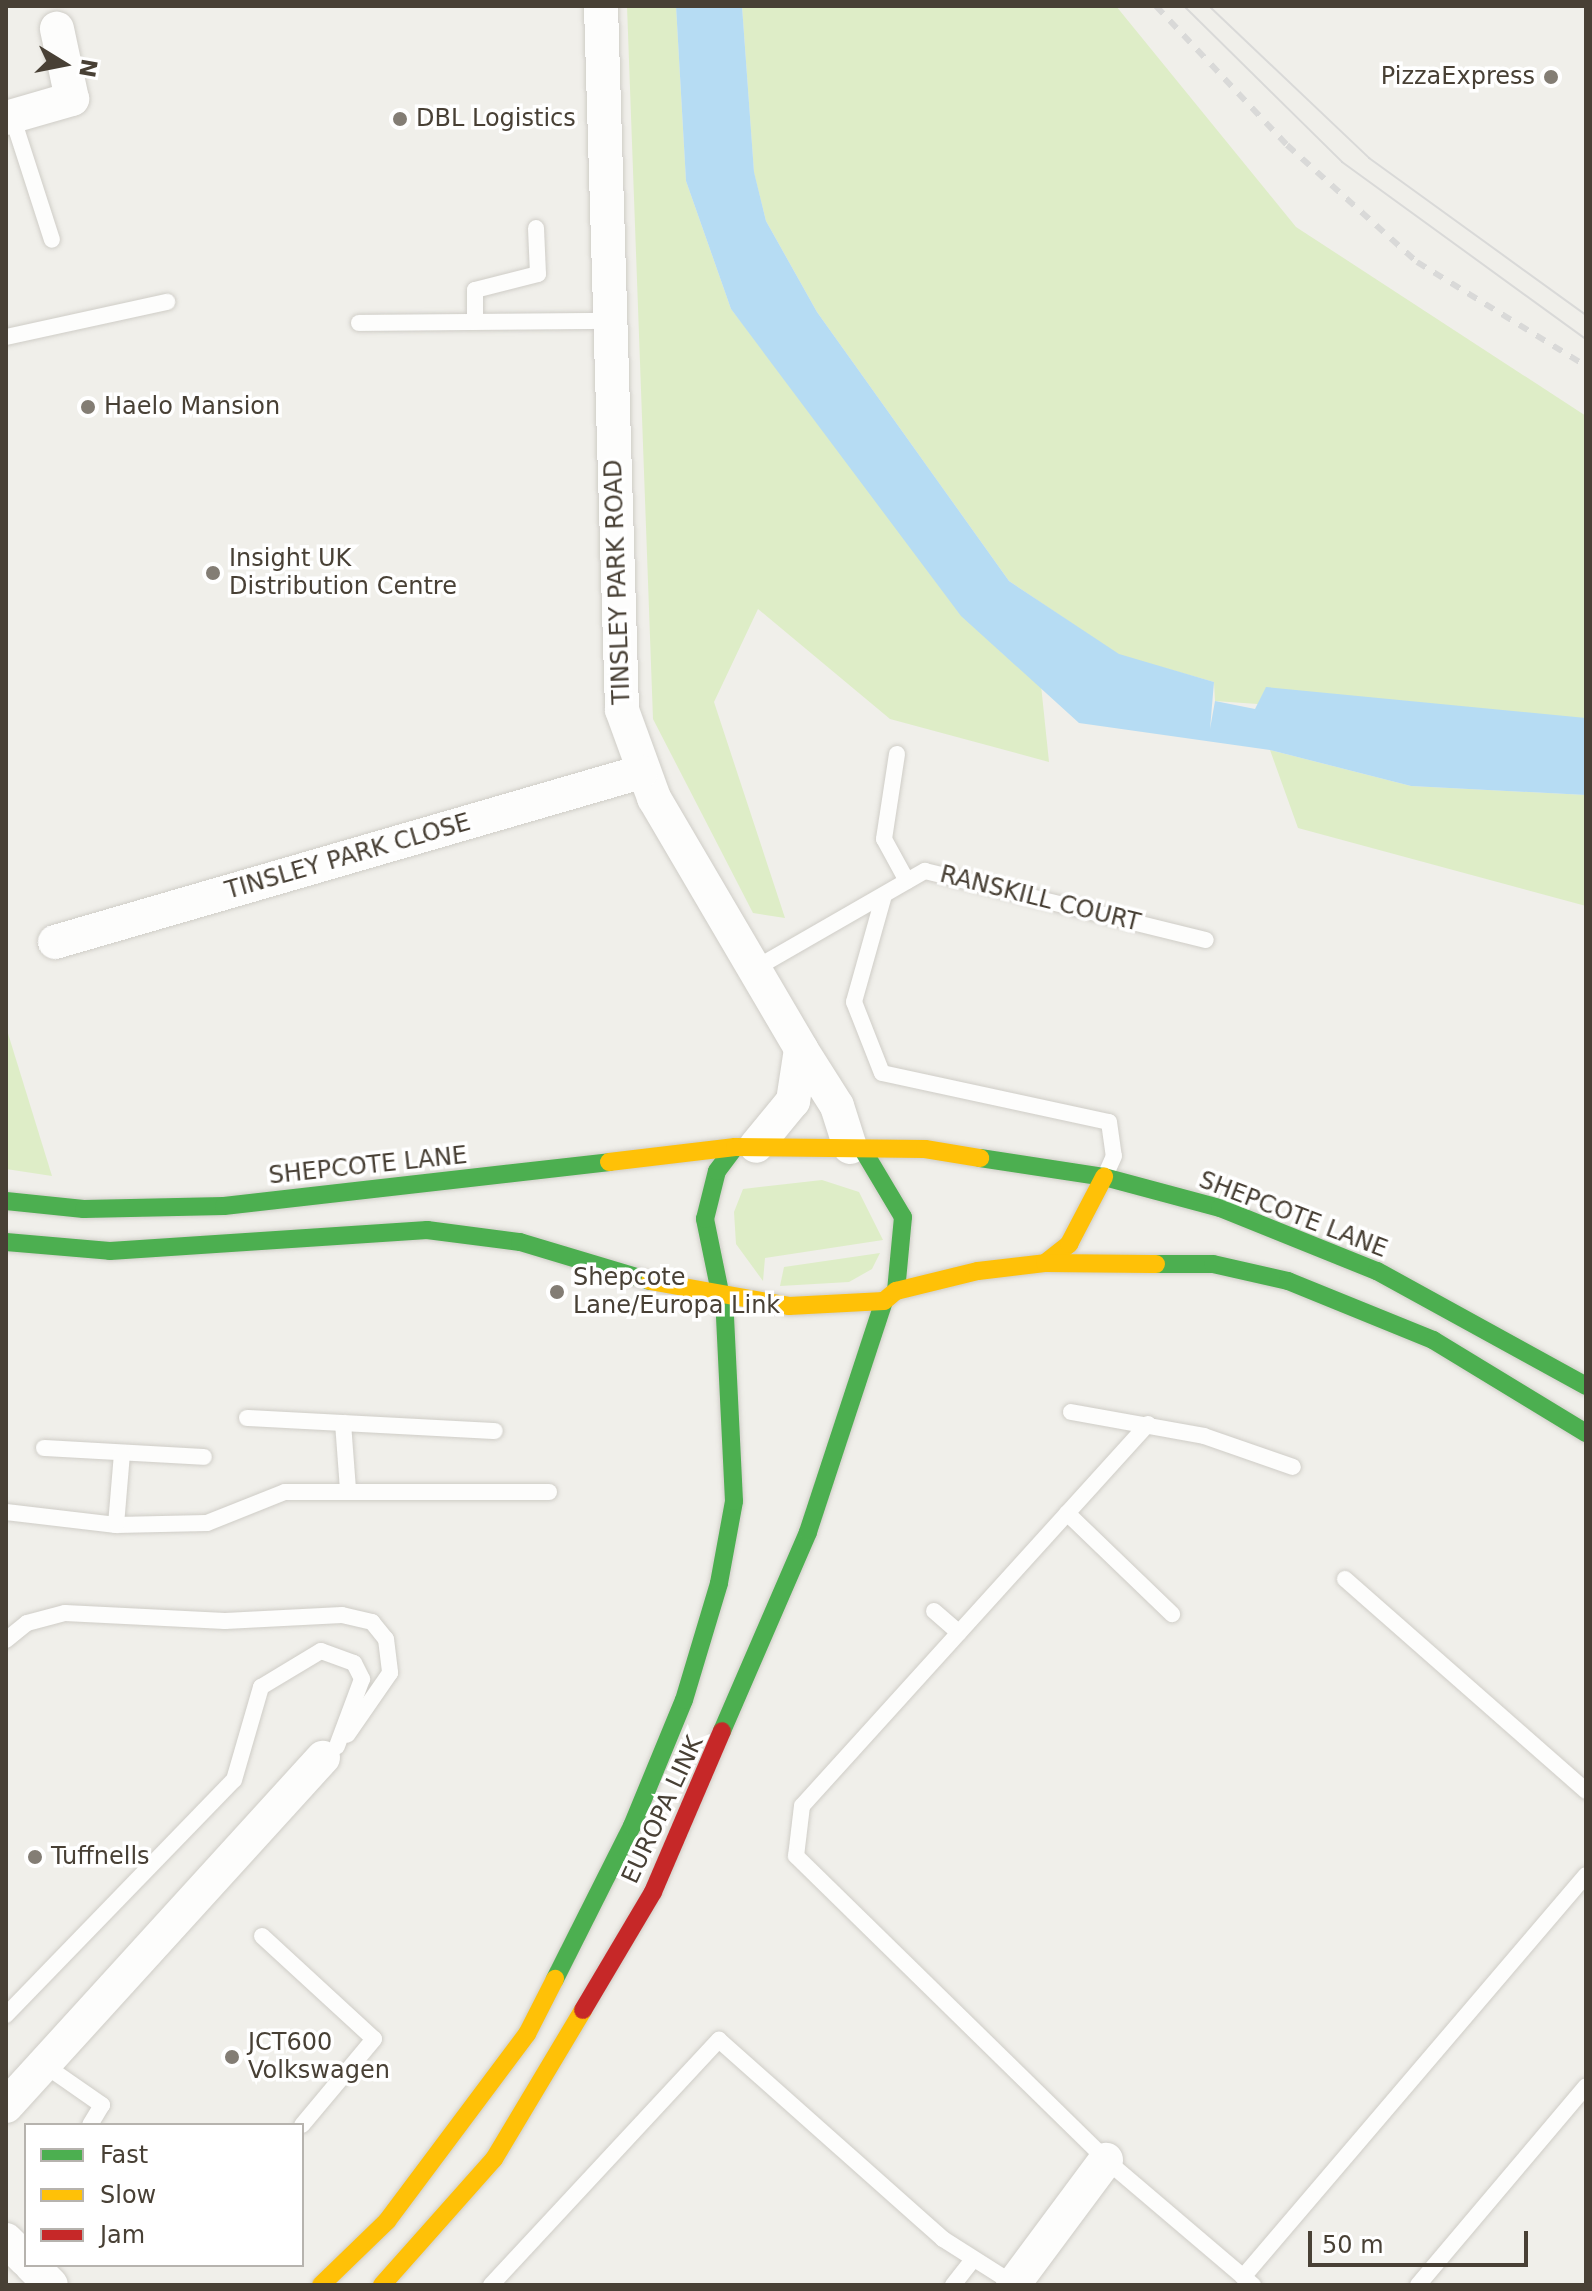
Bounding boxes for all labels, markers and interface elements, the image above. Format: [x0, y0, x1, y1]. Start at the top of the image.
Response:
north arrow [24, 24, 104, 104]
text: N [74, 57, 102, 79]
place label: PizzaExpress [1381, 63, 1535, 91]
marker: PizzaExpress [1542, 68, 1560, 86]
place label: DBL Logistics [416, 105, 576, 133]
marker: DBL Logistics [391, 110, 409, 128]
place label: Haelo Mansion [104, 393, 280, 421]
marker: Haelo Mansion [79, 398, 97, 416]
street label: TINSLEY PARK ROAD [599, 459, 637, 705]
place label: Insight UK Distribution Centre [229, 545, 457, 601]
marker: Insight UK Distribution Centre [204, 564, 222, 582]
street label: TINSLEY PARK CLOSE [222, 808, 474, 906]
street label: RANSKILL COURT [937, 860, 1143, 938]
street label: SHEPCOTE LANE [267, 1141, 469, 1191]
street label: SHEPCOTE LANE [1195, 1166, 1391, 1264]
place label: Shepcote Lane/Europa Link [573, 1264, 780, 1320]
marker: Shepcote Lane/Europa Link [548, 1283, 566, 1301]
street label: EUROPA LINK [616, 1732, 710, 1888]
place label: Tuffnells [51, 1843, 150, 1871]
marker: Tuffnells [26, 1848, 44, 1866]
place label: JCT600 Volkswagen [248, 2029, 390, 2085]
marker: JCT600 Volkswagen [223, 2048, 241, 2066]
legend [24, 2123, 304, 2267]
text: Fast [100, 2141, 148, 2169]
text: Slow [100, 2181, 156, 2209]
scale bar [1312, 2215, 1532, 2265]
text: Jam [100, 2221, 145, 2249]
text: 50 m [1322, 2231, 1384, 2259]

